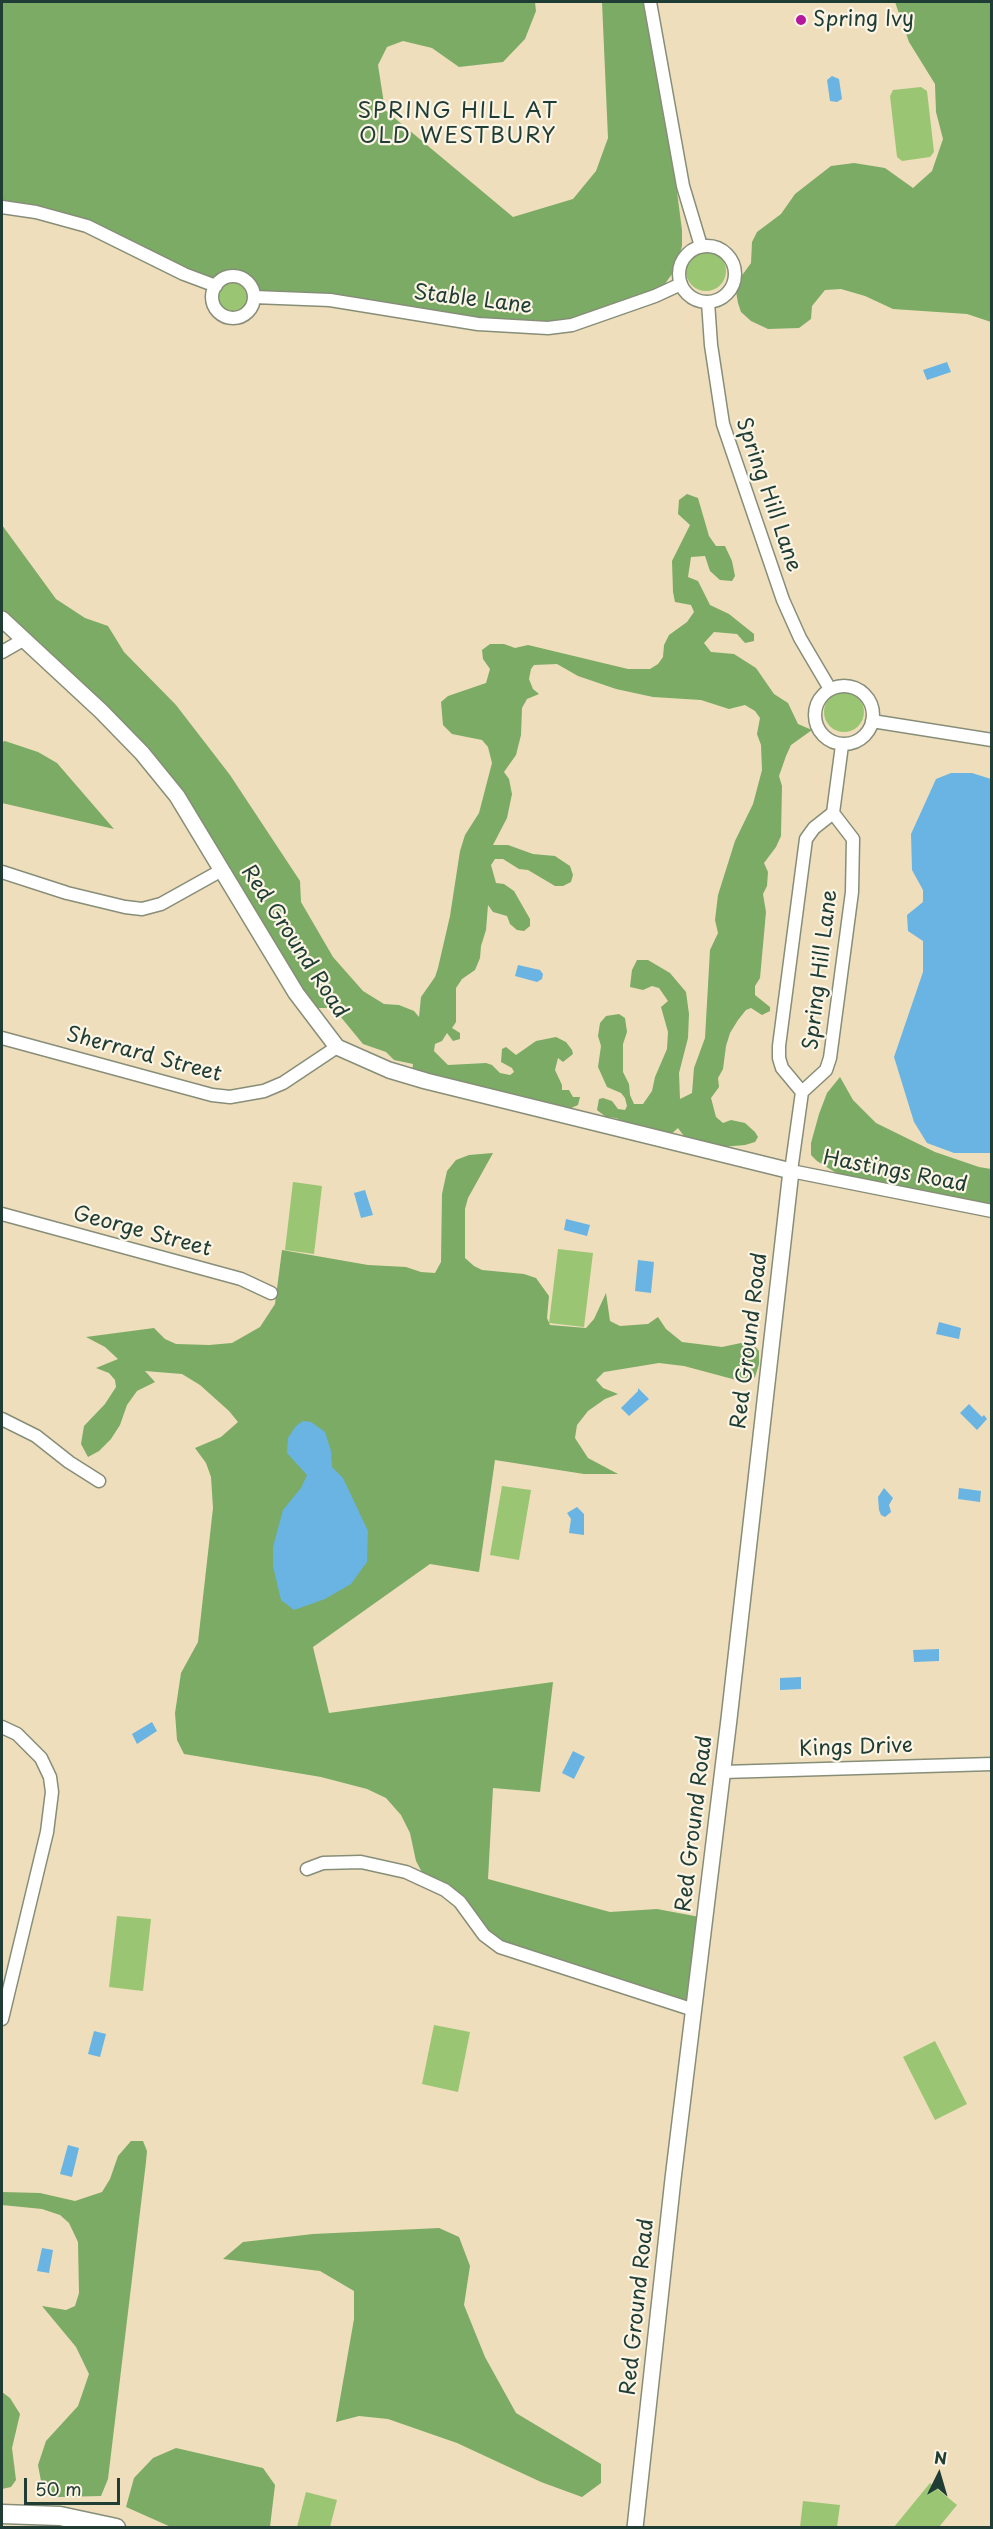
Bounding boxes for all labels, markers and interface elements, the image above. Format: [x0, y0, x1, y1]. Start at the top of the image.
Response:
place label: Spring Ivy [813, 7, 914, 33]
marker: Spring Ivy [794, 13, 808, 27]
district label: SPRING HILL AT OLD WESTBURY [357, 99, 559, 150]
street label: Stable Lane [412, 280, 534, 320]
street label: Spring Hill Lane [730, 415, 806, 575]
street label: Red Ground Road [235, 861, 353, 1023]
street label: Spring Hill Lane [799, 888, 843, 1052]
street label: Sherrard Street [64, 1022, 224, 1088]
street label: Hastings Road [821, 1146, 969, 1198]
street label: George Street [70, 1201, 214, 1263]
street label: Red Ground Road [727, 1251, 773, 1431]
street label: Kings Drive [799, 1733, 913, 1763]
street label: Red Ground Road [672, 1734, 718, 1914]
street label: Red Ground Road [616, 2217, 660, 2397]
north arrow [909, 2445, 969, 2505]
text: N [933, 2445, 948, 2470]
scale bar [27, 2466, 123, 2504]
text: 50 m [35, 2475, 82, 2502]

